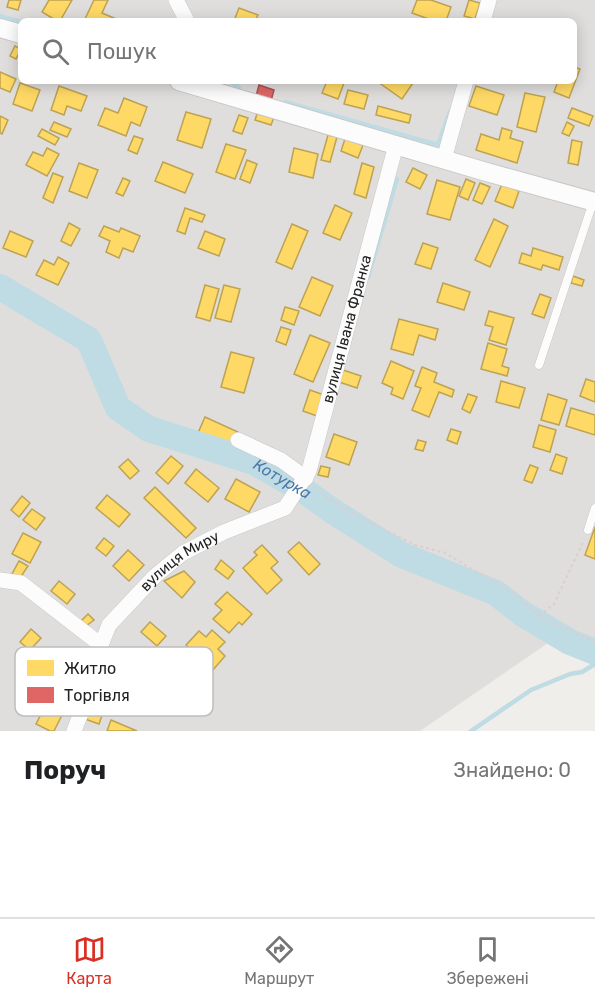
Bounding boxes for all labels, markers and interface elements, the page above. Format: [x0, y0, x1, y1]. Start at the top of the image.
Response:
search box [18, 18, 577, 84]
icon: search [39, 35, 72, 68]
text: Пошук [87, 38, 157, 65]
street label: вулиця Івана Франка [319, 253, 375, 405]
water label: Котурка [250, 454, 315, 503]
street label: вулиця Миру [136, 527, 222, 595]
legend [15, 647, 213, 716]
text: Житло [64, 659, 116, 678]
text: Торгівля [64, 686, 130, 705]
text: Поруч [24, 755, 106, 786]
text: Знайдено: 0 [454, 758, 571, 782]
tab: Карта [66, 933, 112, 988]
tab: Маршрут [244, 933, 314, 988]
tab: Збережені [447, 933, 529, 988]

